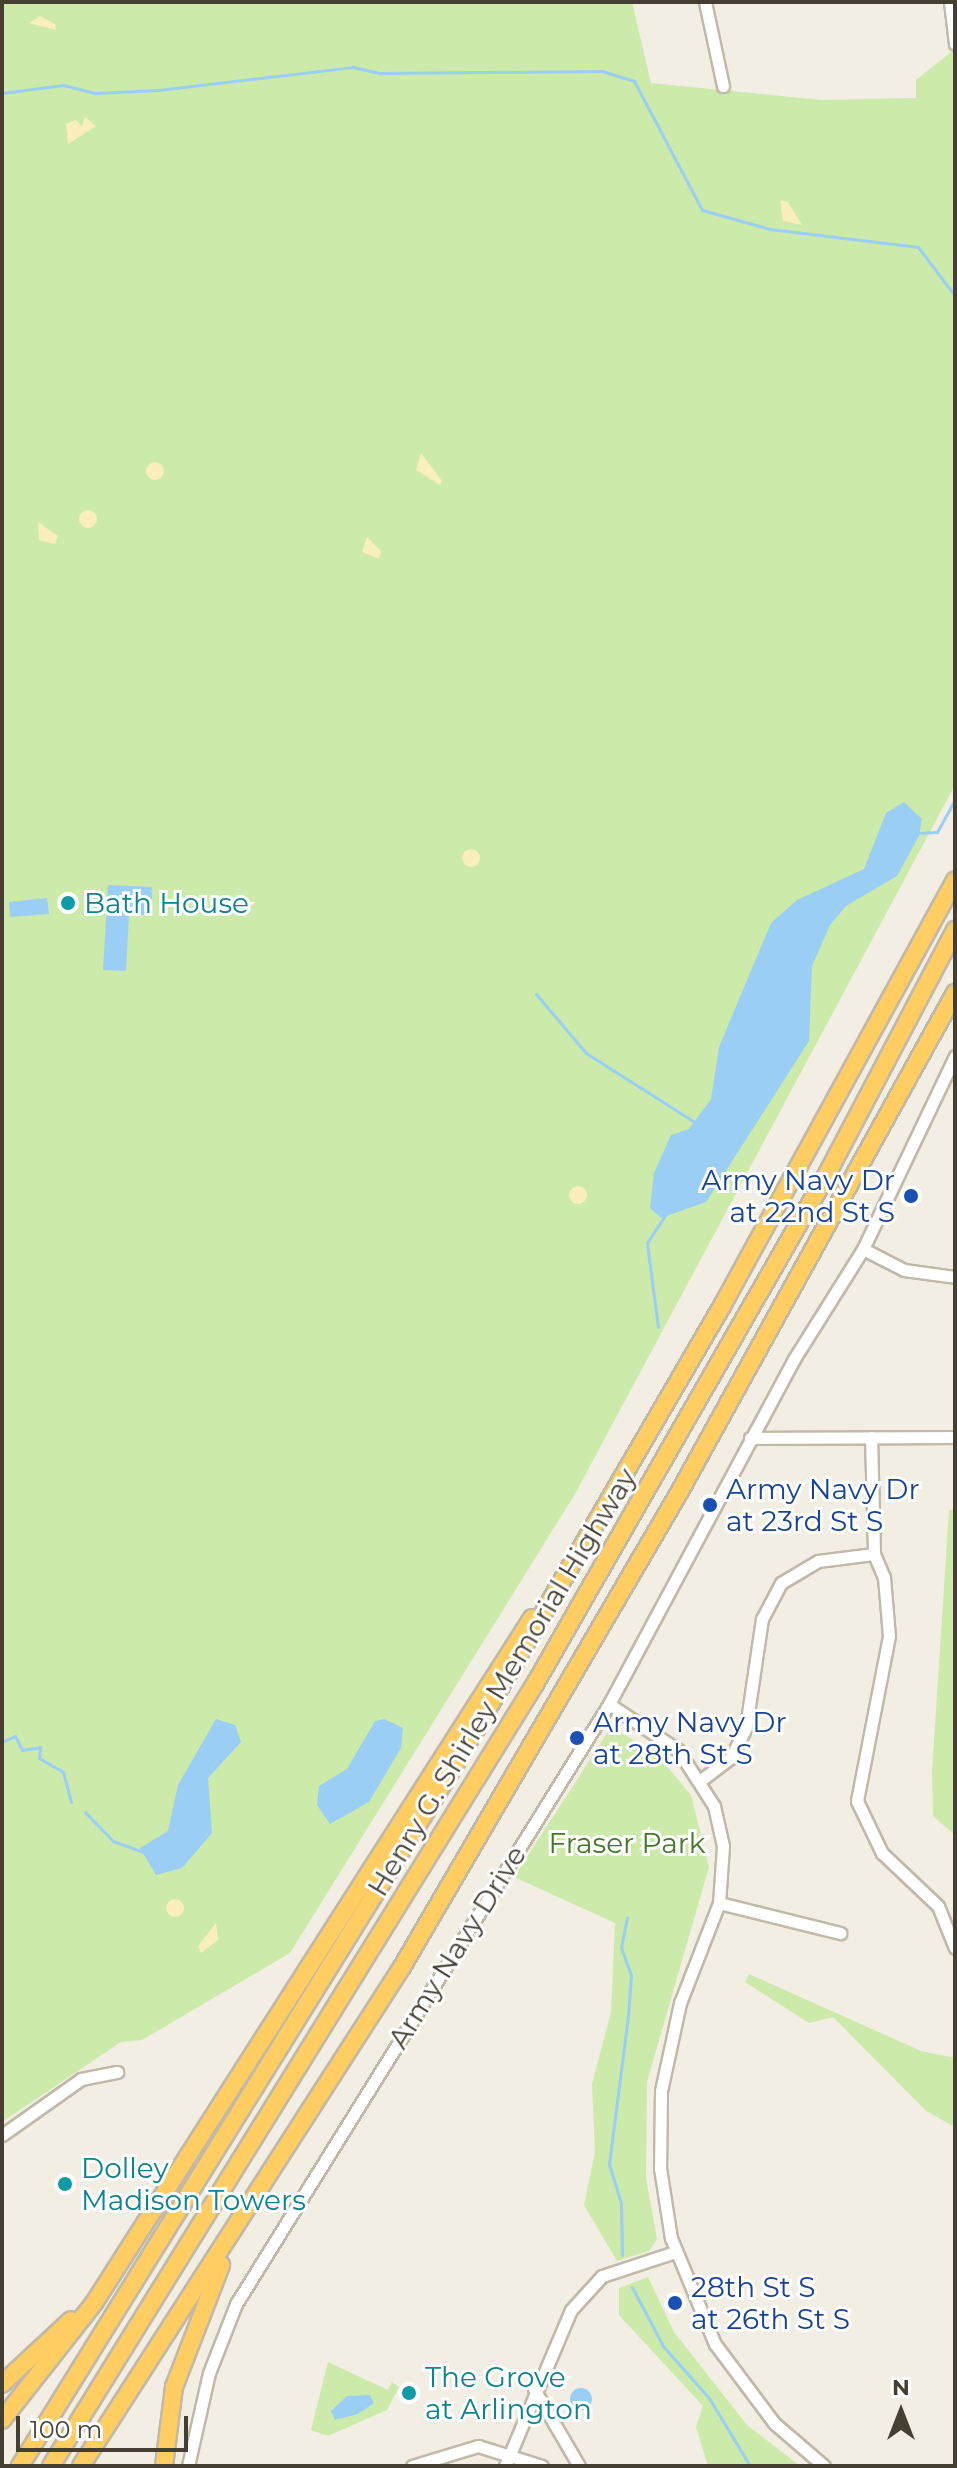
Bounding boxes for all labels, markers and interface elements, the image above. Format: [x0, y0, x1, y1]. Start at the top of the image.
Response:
place label: Bath House [84, 886, 249, 920]
marker: Bath House [59, 894, 77, 912]
place label: Army Navy Dr at 22nd St S [701, 1163, 895, 1229]
marker: Army Navy Dr at 22nd St S [902, 1187, 920, 1205]
street label: Henry G. Shirley Memorial Highway [361, 1462, 643, 1902]
place label: Army Navy Dr at 23rd St S [726, 1472, 920, 1538]
marker: Army Navy Dr at 23rd St S [701, 1496, 719, 1514]
place label: Army Navy Dr at 28th St S [593, 1705, 787, 1771]
marker: Army Navy Dr at 28th St S [568, 1729, 586, 1747]
park label: Fraser Park [548, 1826, 706, 1860]
street label: Army Navy Drive [381, 1839, 533, 2055]
place label: Dolley Madison Towers [81, 2151, 306, 2217]
marker: Dolley Madison Towers [56, 2175, 74, 2193]
place label: 28th St S at 26th St S [691, 2270, 850, 2336]
marker: 28th St S at 26th St S [666, 2294, 684, 2312]
place label: The Grove at Arlington [425, 2360, 592, 2426]
north arrow [861, 2372, 941, 2452]
text: N [892, 2374, 910, 2401]
marker: The Grove at Arlington [400, 2384, 418, 2402]
scale bar [20, 2400, 192, 2450]
text: 100 m [30, 2415, 102, 2444]

